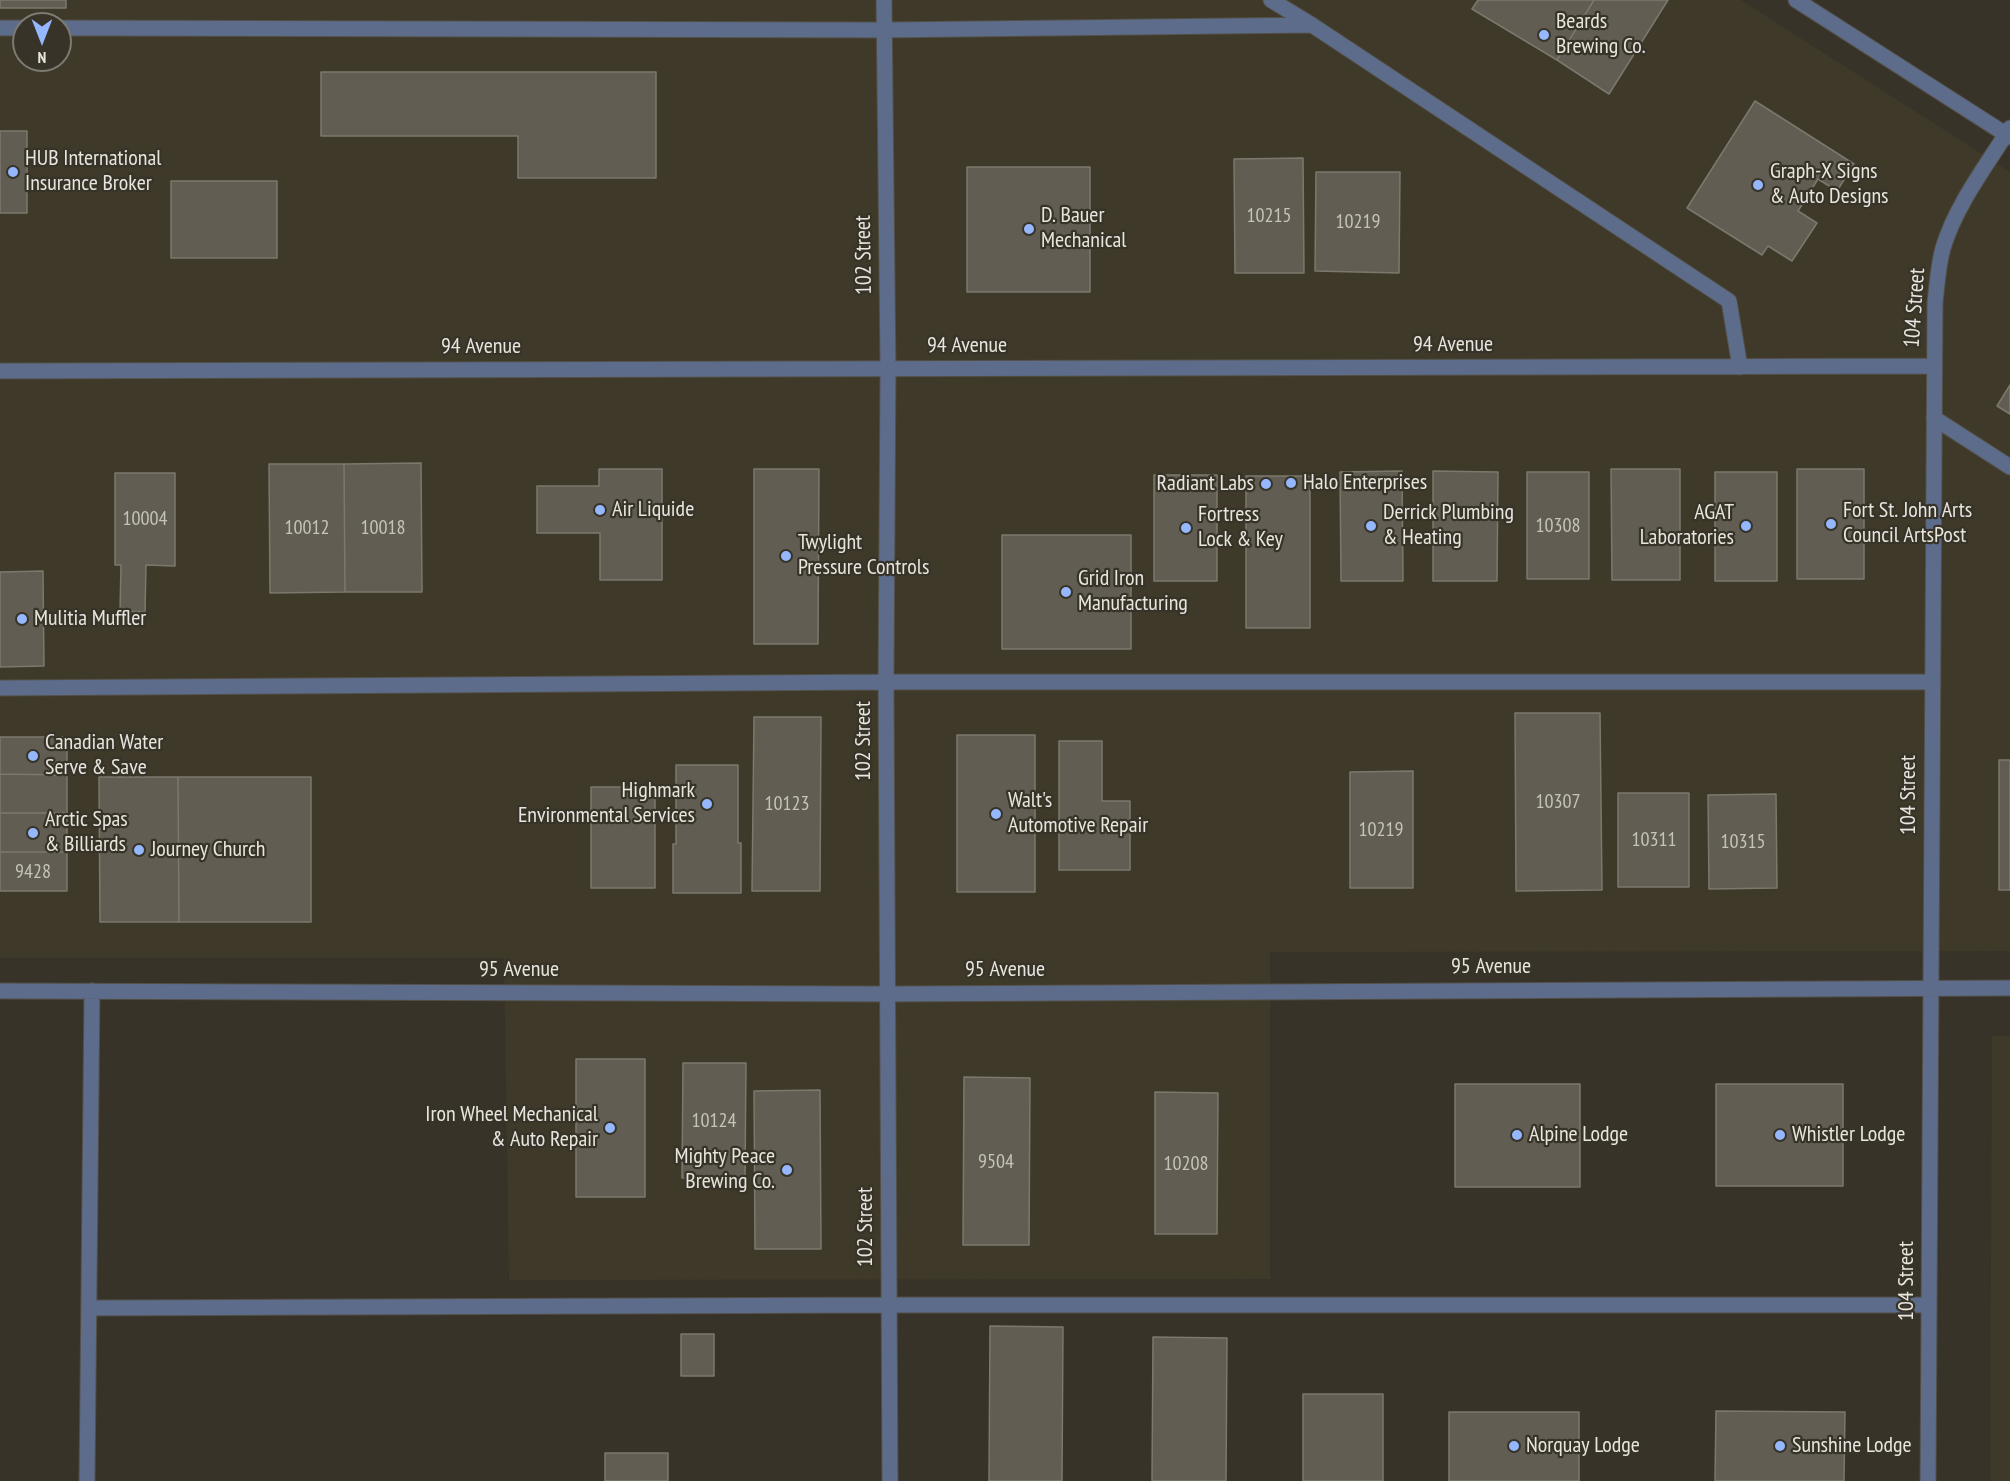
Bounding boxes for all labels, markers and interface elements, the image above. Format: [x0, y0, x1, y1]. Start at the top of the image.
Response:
place label: Beards Brewing Co. [1556, 9, 1646, 60]
north arrow [12, 12, 72, 72]
marker: Beards Brewing Co. [1537, 28, 1551, 42]
text: N [38, 48, 46, 68]
place label: HUB International Insurance Broker [25, 146, 161, 198]
place label: Graph-X Signs & Auto Designs [1770, 159, 1889, 210]
marker: HUB International Insurance Broker [6, 165, 20, 179]
marker: Graph-X Signs & Auto Designs [1751, 178, 1765, 192]
place label: D. Bauer Mechanical [1041, 203, 1126, 254]
house number: 10215 [1247, 204, 1291, 228]
house number: 10219 [1336, 210, 1380, 234]
street label: 102 Street [850, 215, 878, 295]
marker: D. Bauer Mechanical [1022, 222, 1036, 236]
street label: 104 Street [1899, 267, 1931, 349]
street label: 94 Avenue [1413, 332, 1493, 358]
street label: 94 Avenue [927, 333, 1007, 359]
street label: 94 Avenue [441, 334, 521, 360]
place label: Halo Enterprises [1303, 470, 1427, 496]
place label: Radiant Labs [1157, 471, 1254, 497]
marker: Halo Enterprises [1284, 476, 1298, 490]
marker: Radiant Labs [1259, 477, 1273, 491]
place label: Air Liquide [612, 497, 694, 523]
place label: Fort St. John Arts Council ArtsPost [1843, 498, 1972, 550]
place label: Derrick Plumbing & Heating [1383, 500, 1514, 552]
place label: AGAT Laboratories [1640, 500, 1734, 552]
place label: Fortress Lock & Key [1198, 502, 1283, 554]
marker: Air Liquide [593, 503, 607, 517]
house number: 10004 [123, 507, 167, 531]
house number: 10308 [1536, 514, 1580, 538]
house number: 10012 [285, 516, 329, 540]
house number: 10018 [361, 516, 405, 540]
marker: Fort St. John Arts Council ArtsPost [1824, 517, 1838, 531]
marker: Derrick Plumbing & Heating [1364, 519, 1378, 533]
marker: AGAT Laboratories [1739, 519, 1753, 533]
marker: Fortress Lock & Key [1179, 521, 1193, 535]
place label: Twylight Pressure Controls [798, 530, 929, 582]
marker: Twylight Pressure Controls [779, 549, 793, 563]
place label: Grid Iron Manufacturing [1078, 566, 1188, 618]
marker: Grid Iron Manufacturing [1059, 585, 1073, 599]
place label: Mulitia Muffler [34, 606, 146, 632]
marker: Mulitia Muffler [15, 612, 29, 626]
street label: 102 Street [851, 701, 877, 781]
place label: Canadian Water Serve & Save [45, 730, 163, 782]
marker: Canadian Water Serve & Save [26, 749, 40, 763]
street label: 104 Street [1896, 755, 1922, 835]
place label: Highmark Environmental Services [518, 778, 695, 830]
place label: Walt's Automotive Repair [1008, 788, 1148, 840]
house number: 10307 [1536, 790, 1580, 814]
house number: 10123 [765, 792, 809, 816]
marker: Highmark Environmental Services [700, 797, 714, 811]
place label: Arctic Spas & Billiards [45, 807, 128, 858]
marker: Walt's Automotive Repair [989, 807, 1003, 821]
house number: 10219 [1359, 818, 1403, 842]
marker: Arctic Spas & Billiards [26, 826, 40, 840]
house number: 10311 [1632, 828, 1676, 852]
house number: 10315 [1721, 830, 1765, 854]
place label: Journey Church [151, 837, 266, 863]
marker: Journey Church [132, 843, 146, 857]
house number: 9428 [15, 860, 51, 884]
street label: 95 Avenue [1451, 954, 1531, 980]
street label: 95 Avenue [479, 957, 559, 983]
street label: 95 Avenue [965, 957, 1045, 983]
place label: Iron Wheel Mechanical & Auto Repair [425, 1102, 598, 1154]
house number: 10124 [692, 1109, 736, 1133]
marker: Iron Wheel Mechanical & Auto Repair [603, 1121, 617, 1135]
place label: Alpine Lodge [1529, 1122, 1628, 1148]
place label: Whistler Lodge [1792, 1122, 1905, 1148]
marker: Alpine Lodge [1510, 1128, 1524, 1142]
marker: Whistler Lodge [1773, 1128, 1787, 1142]
place label: Mighty Peace Brewing Co. [674, 1144, 775, 1196]
house number: 9504 [978, 1150, 1014, 1174]
house number: 10208 [1164, 1152, 1208, 1176]
marker: Mighty Peace Brewing Co. [780, 1163, 794, 1177]
street label: 102 Street [853, 1187, 879, 1267]
street label: 104 Street [1894, 1241, 1920, 1321]
place label: Norquay Lodge [1526, 1433, 1640, 1459]
place label: Sunshine Lodge [1792, 1433, 1912, 1459]
marker: Norquay Lodge [1507, 1439, 1521, 1453]
marker: Sunshine Lodge [1773, 1439, 1787, 1453]

